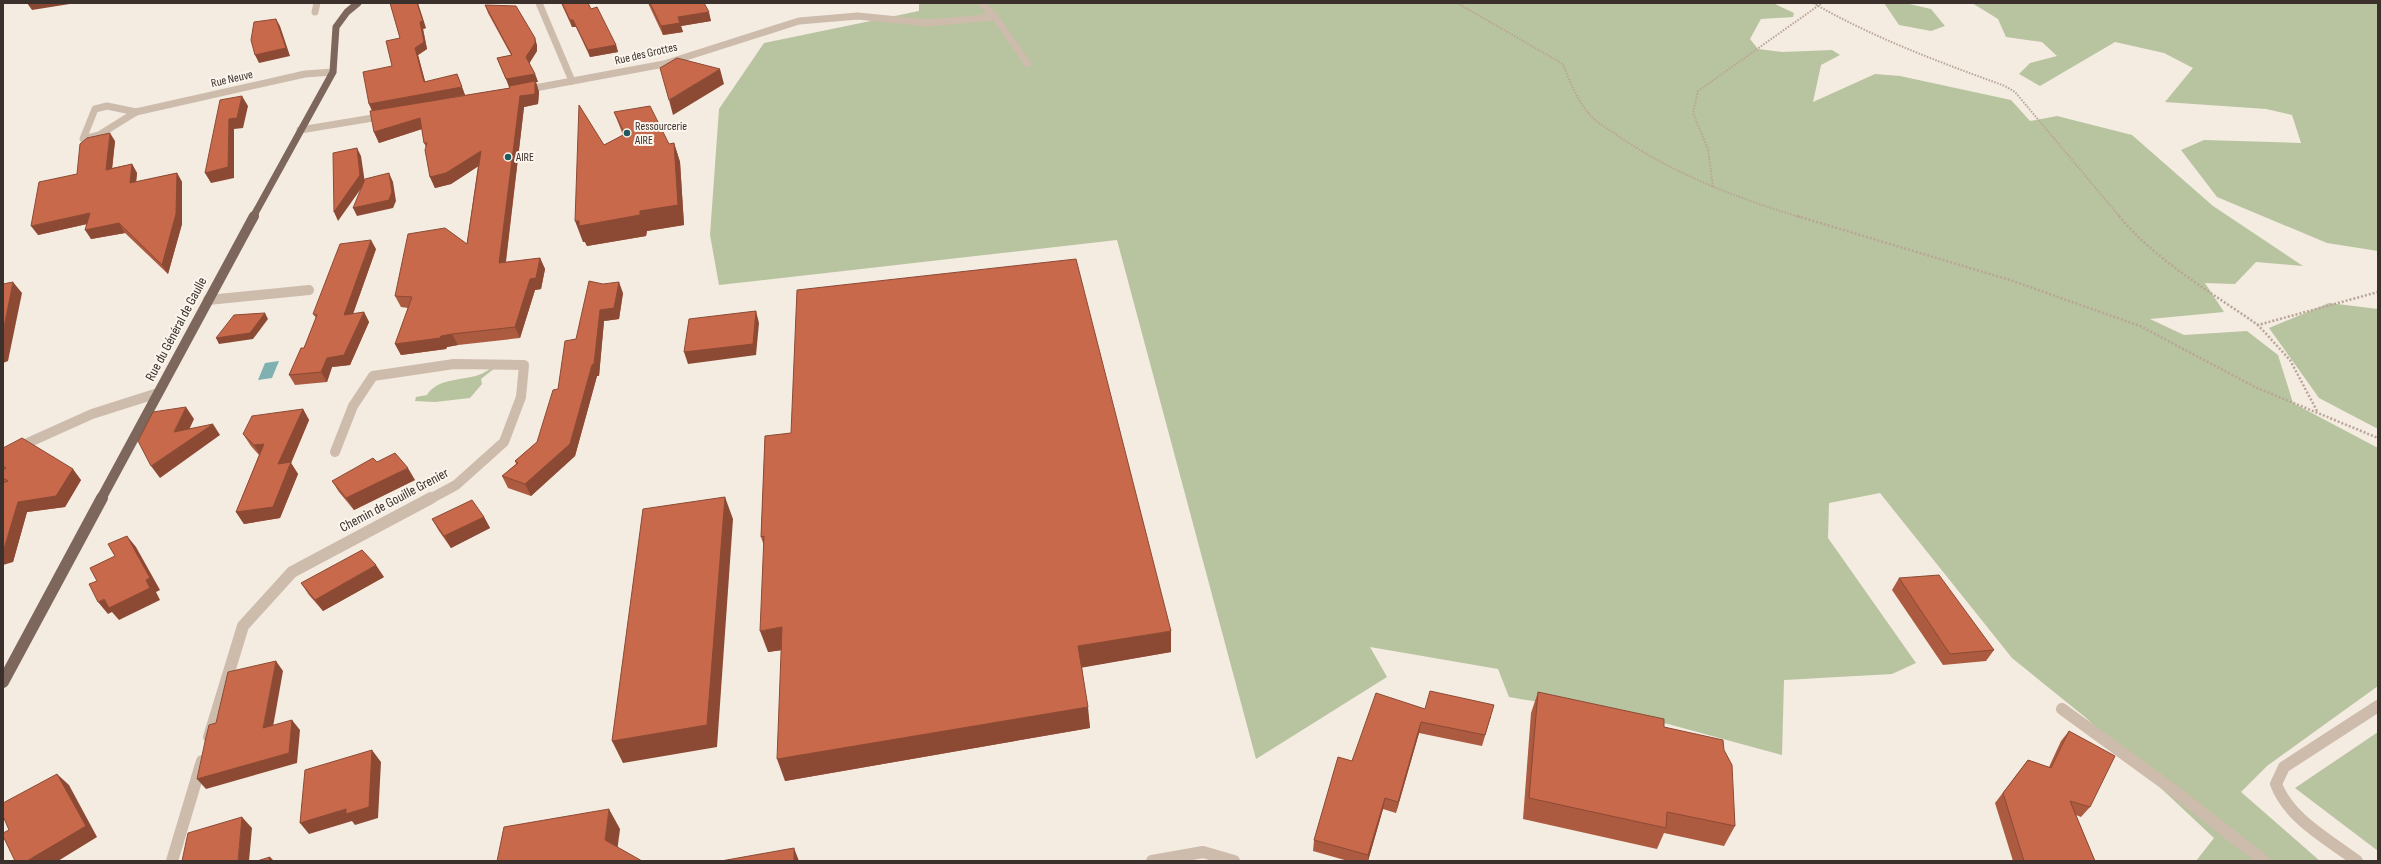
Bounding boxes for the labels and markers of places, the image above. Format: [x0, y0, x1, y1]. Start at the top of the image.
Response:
place label: Ressourcerie AIRE [634, 119, 687, 148]
marker: Ressourcerie AIRE [622, 128, 632, 138]
place label: AIRE [515, 150, 534, 165]
marker: AIRE [503, 152, 513, 162]

